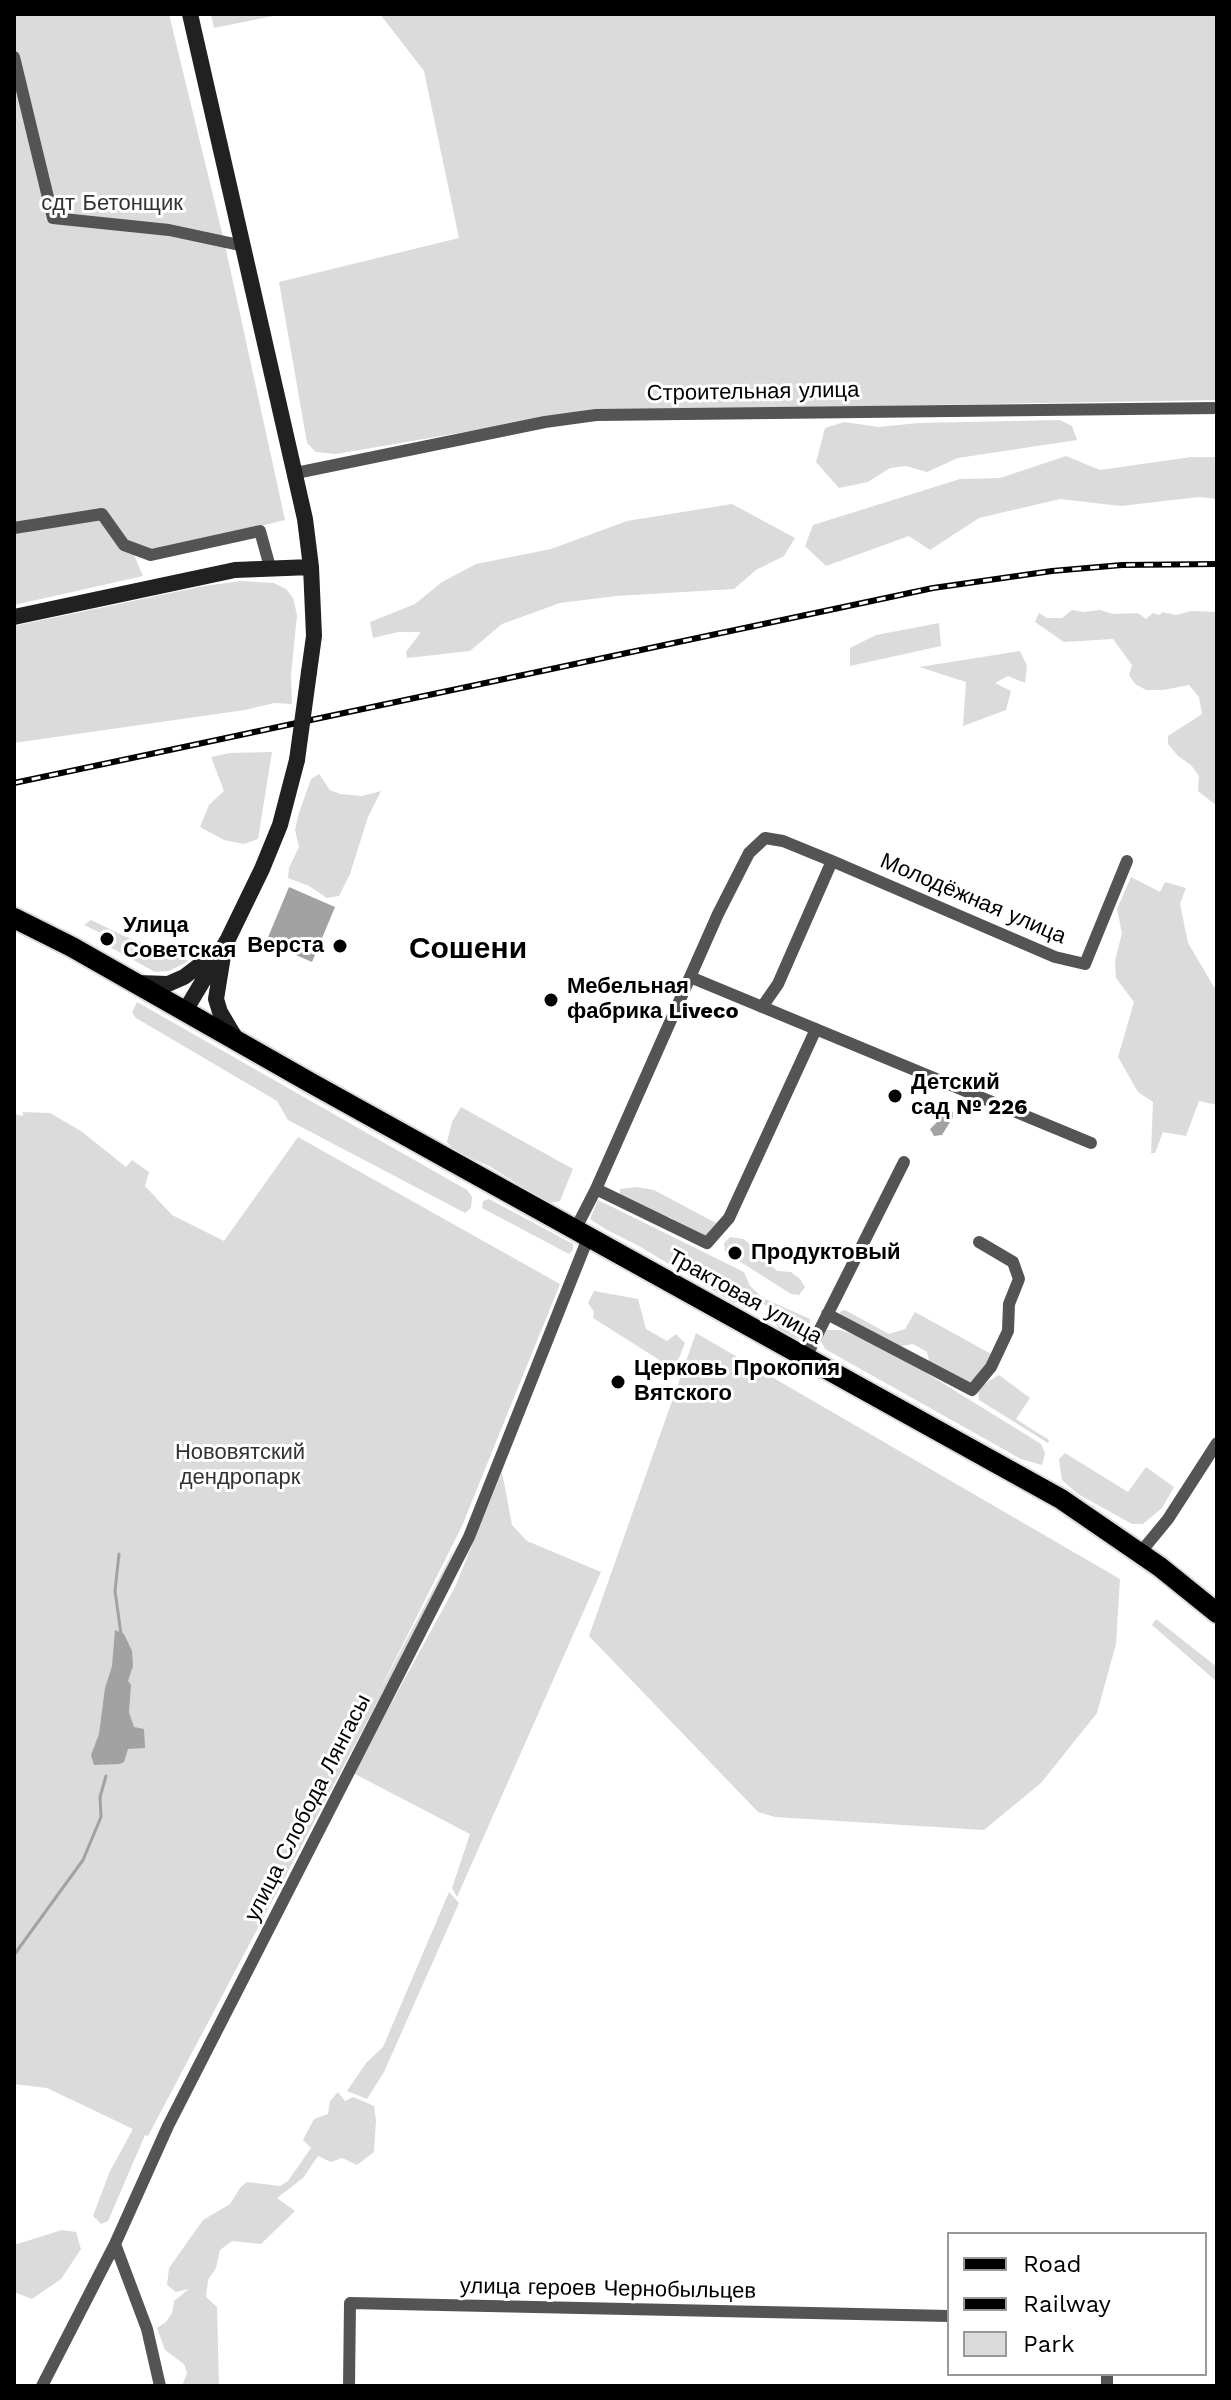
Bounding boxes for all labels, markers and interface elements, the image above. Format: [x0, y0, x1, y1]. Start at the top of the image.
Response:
park label: сдт Бетонщик [41, 191, 183, 217]
street label: Строительная улица [646, 377, 860, 407]
street label: Молодёжная улица [876, 848, 1070, 950]
place label: Улица Советская [123, 913, 236, 964]
marker: Улица Советская [98, 930, 116, 948]
district label: Сошени [409, 931, 527, 967]
place label: Верста [247, 933, 324, 959]
marker: Верста [331, 937, 349, 955]
place label: Мебельная фабрика Liveco [567, 974, 739, 1026]
marker: Мебельная фабрика Liveco [542, 991, 560, 1009]
place label: Детский сад № 226 [911, 1070, 1028, 1122]
marker: Детский сад № 226 [886, 1087, 904, 1105]
place label: Продуктовый [751, 1240, 901, 1266]
street label: Трактовая улица [663, 1244, 827, 1350]
marker: Продуктовый [726, 1244, 744, 1262]
place label: Церковь Прокопия Вятского [634, 1356, 840, 1408]
marker: Церковь Прокопия Вятского [609, 1373, 627, 1391]
park label: Нововятский дендропарк [175, 1440, 305, 1492]
street label: улица Слобода Лянгасы [239, 1690, 377, 1926]
legend [947, 2232, 1207, 2376]
text: Road [1023, 2250, 1082, 2278]
street label: улица героев Чернобыльцев [460, 2273, 756, 2305]
text: Railway [1023, 2290, 1111, 2318]
text: Park [1023, 2330, 1075, 2358]

